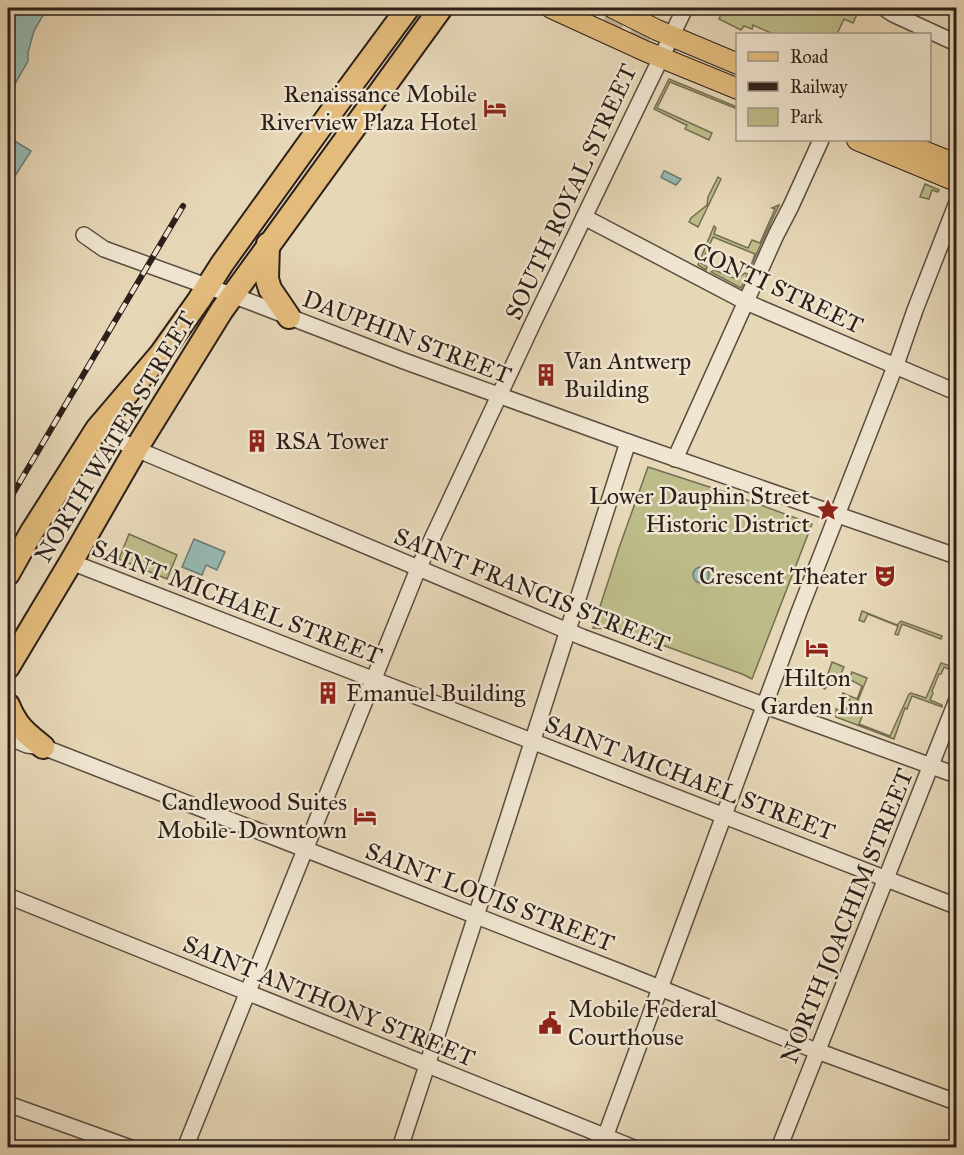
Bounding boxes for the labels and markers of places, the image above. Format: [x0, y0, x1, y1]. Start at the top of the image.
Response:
place label: Renaissance Mobile Riverview Plaza Hotel [260, 79, 477, 137]
hotel icon: Renaissance Mobile Riverview Plaza Hotel [482, 95, 508, 121]
place label: Van Antwerp Building [563, 346, 691, 404]
building icon: Van Antwerp Building [533, 362, 559, 388]
place label: RSA Tower [275, 426, 388, 456]
building icon: RSA Tower [244, 428, 270, 454]
place label: Lower Dauphin Street Historic District [589, 481, 810, 539]
place icon: Lower Dauphin Street Historic District [815, 497, 841, 523]
place label: Crescent Theater [699, 561, 867, 591]
theatre icon: Crescent Theater [872, 563, 898, 589]
hotel icon: Hilton Garden Inn [804, 635, 830, 661]
place label: Hilton Garden Inn [760, 663, 874, 721]
place label: Emanuel Building [346, 678, 526, 708]
building icon: Emanuel Building [315, 680, 341, 706]
place label: Candlewood Suites Mobile-Downtown [157, 787, 347, 845]
hotel icon: Candlewood Suites Mobile-Downtown [352, 803, 378, 829]
place label: Mobile Federal Courthouse [568, 994, 718, 1052]
public building icon: Mobile Federal Courthouse [537, 1010, 563, 1036]

